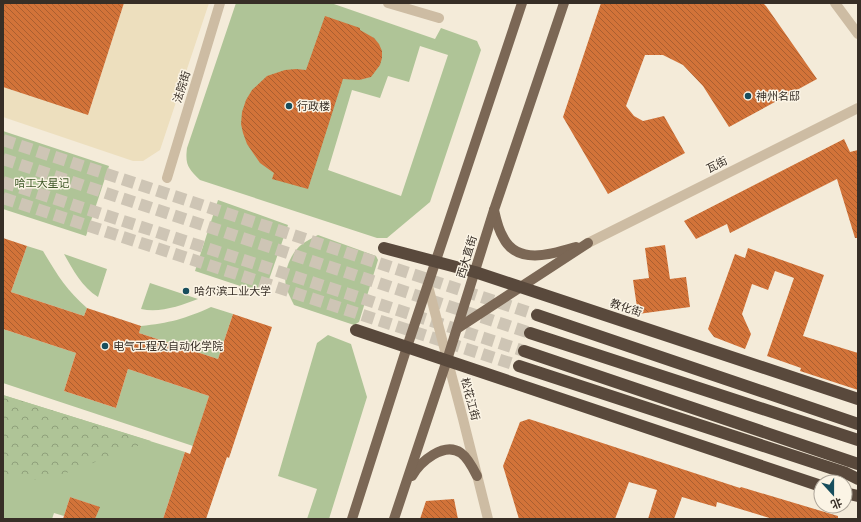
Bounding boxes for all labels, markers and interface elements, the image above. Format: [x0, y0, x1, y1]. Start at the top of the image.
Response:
street label: 法院街 [171, 69, 193, 105]
place label: 神州名邸 [756, 90, 800, 103]
marker: 神州名邸 [743, 91, 753, 101]
place label: 行政楼 [297, 100, 330, 113]
marker: 行政楼 [284, 101, 294, 111]
street label: 瓦街 [704, 154, 730, 176]
park label: 哈工大星记 [15, 177, 70, 190]
street label: 西大直街 [454, 234, 480, 280]
place label: 哈尔滨工业大学 [194, 285, 271, 298]
marker: 哈尔滨工业大学 [181, 286, 191, 296]
street label: 教化街 [608, 297, 644, 319]
place label: 电气工程及自动化学院 [113, 340, 223, 353]
marker: 电气工程及自动化学院 [100, 341, 110, 351]
street label: 松花江街 [458, 376, 482, 422]
north arrow [813, 474, 853, 514]
text: 北 [829, 495, 844, 511]

